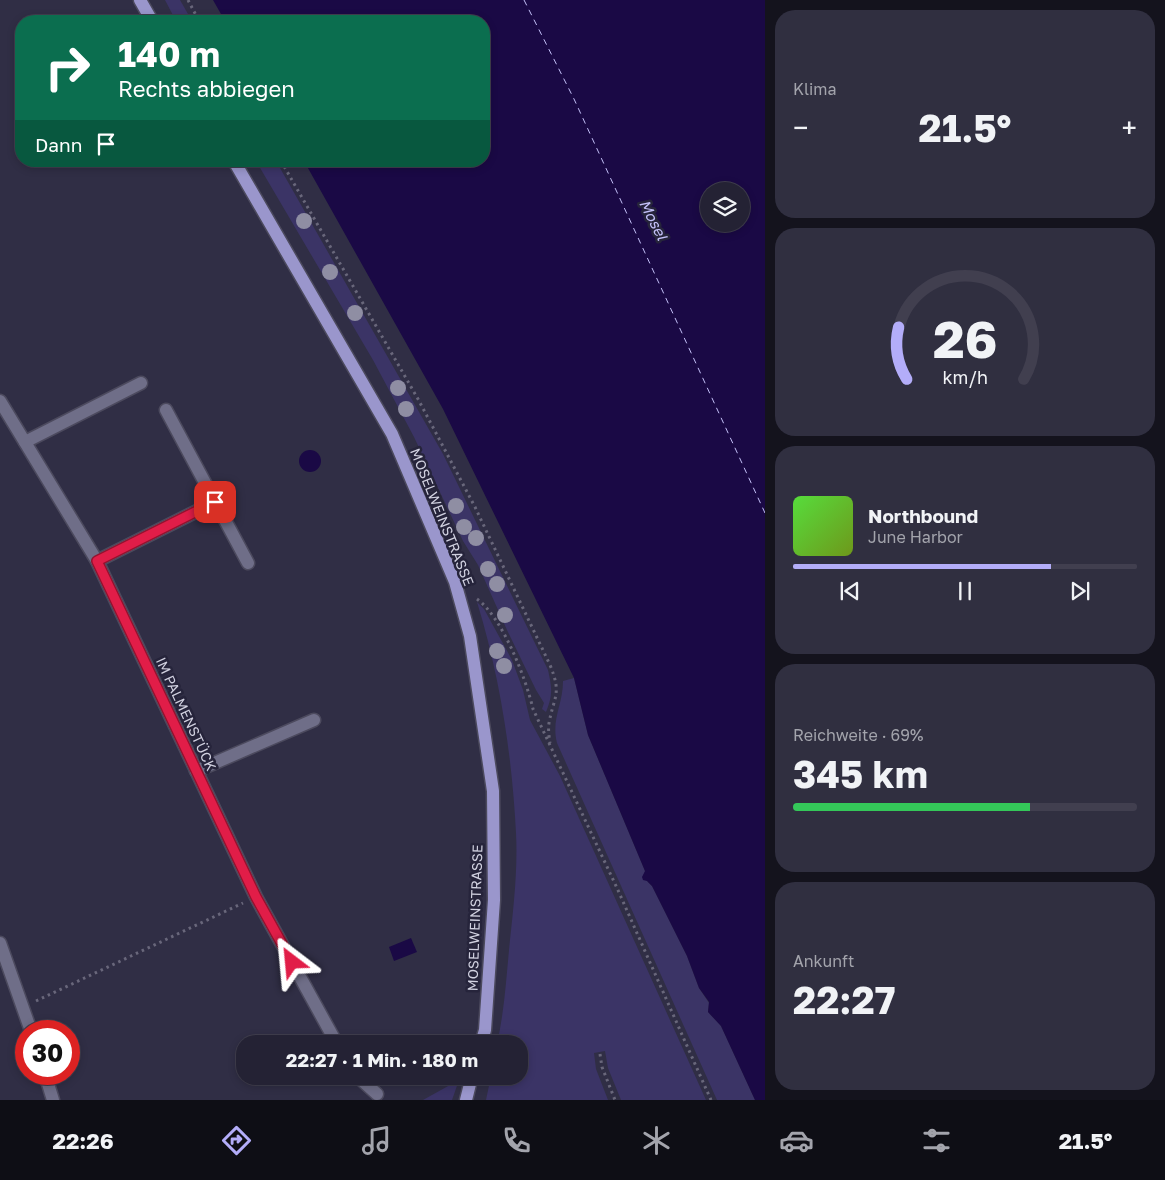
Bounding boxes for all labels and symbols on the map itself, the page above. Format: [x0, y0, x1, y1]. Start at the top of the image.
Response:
water label: Mosel [636, 196, 672, 244]
street label: MOSELWEINSTRASSE [407, 446, 478, 588]
pin [194, 481, 236, 523]
street label: IM PALMENSTÜCK [153, 654, 220, 774]
street label: MOSELWEINSTRASSE [463, 844, 486, 992]
position arrow [265, 935, 317, 987]
speed limit sign: 30 [15, 1020, 80, 1085]

